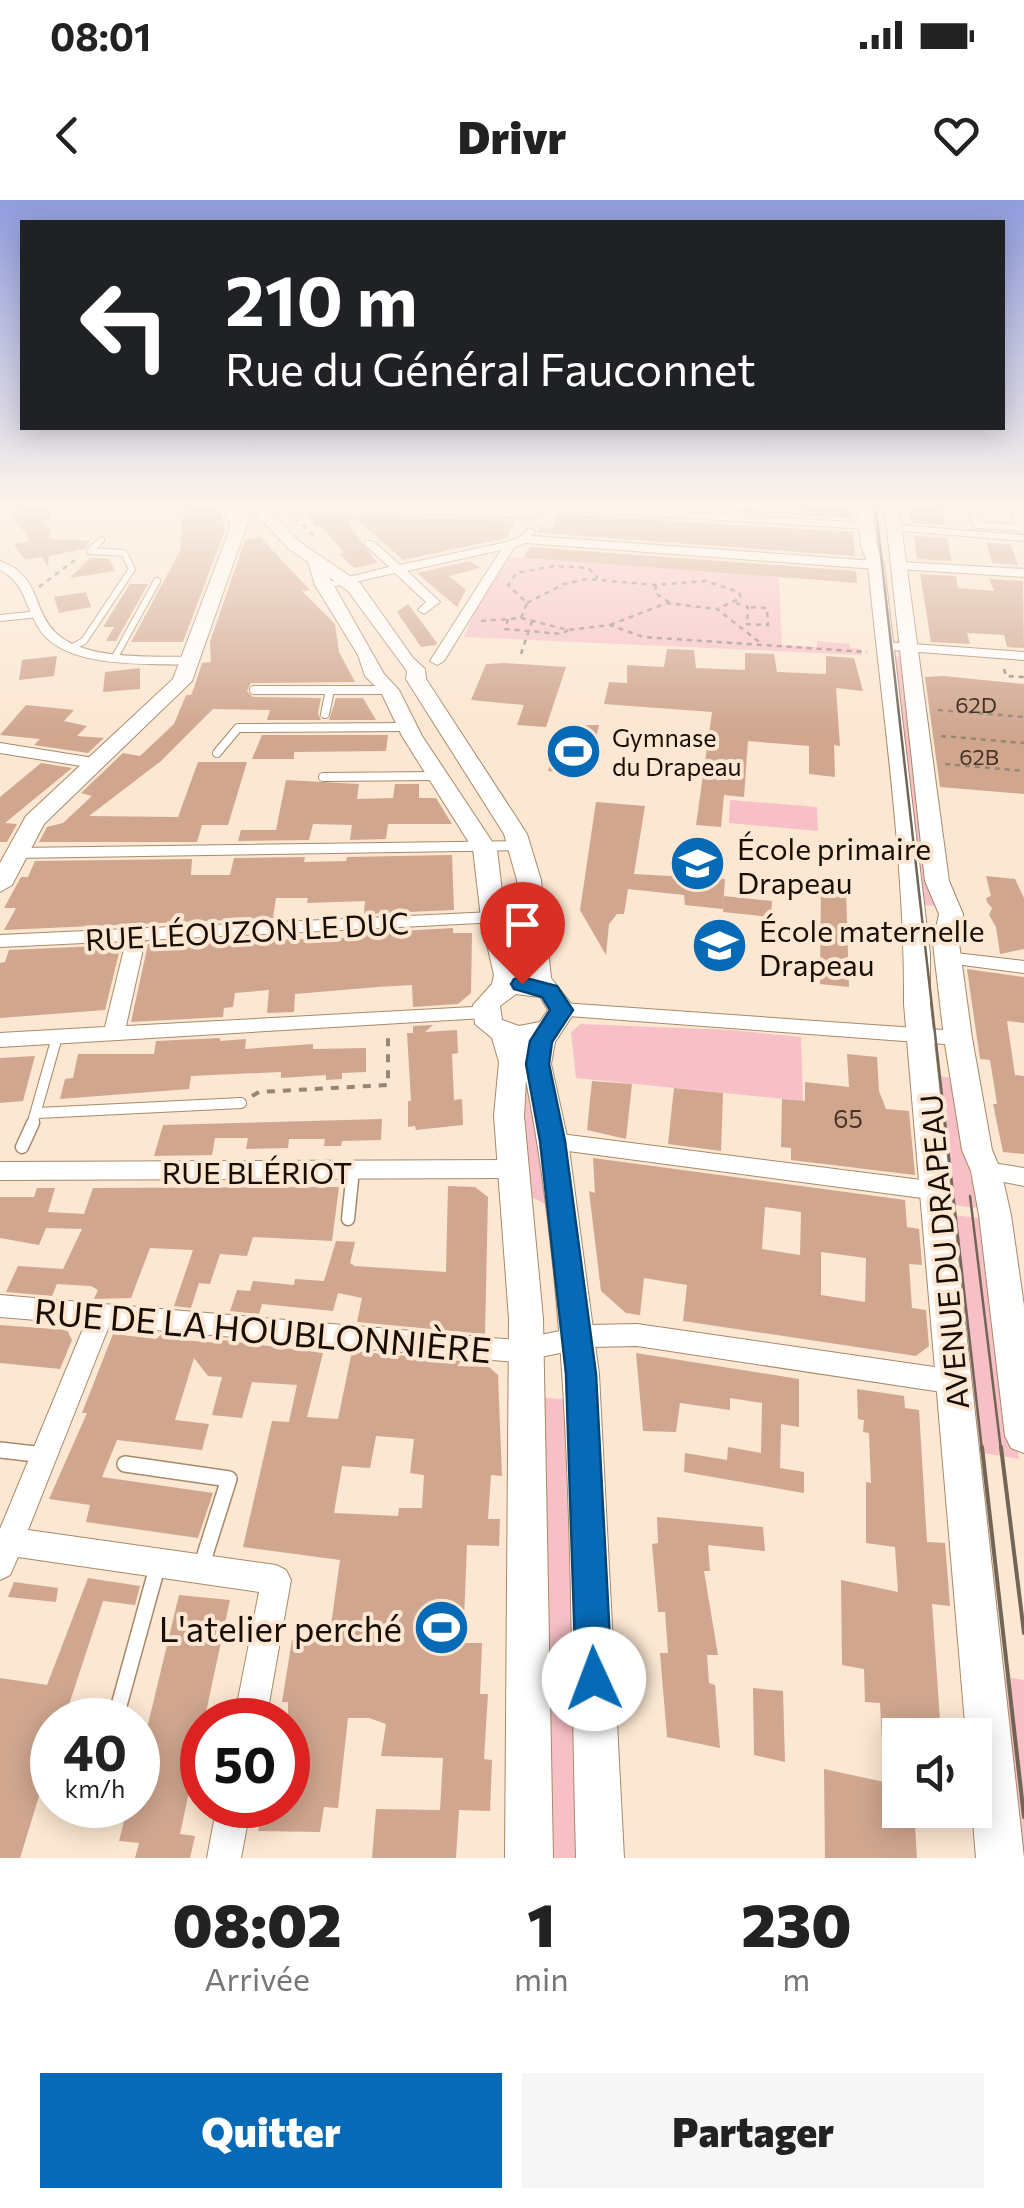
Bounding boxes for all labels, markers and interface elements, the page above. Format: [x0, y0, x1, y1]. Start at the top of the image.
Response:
text: 08:01 [50, 12, 151, 59]
icon: back [40, 108, 95, 163]
text: Drivr [458, 108, 567, 163]
icon: heart [929, 108, 984, 163]
text: 210 m [225, 255, 417, 340]
icon: left [60, 260, 190, 390]
text: Rue du Général Fauconnet [225, 340, 756, 395]
house number: 62D [955, 691, 997, 718]
sports icon: Gymnase du Drapeau [543, 721, 603, 781]
place label: Gymnase du Drapeau [612, 722, 741, 781]
house number: 62B [959, 743, 999, 770]
place label: École primaire Drapeau [737, 829, 931, 900]
school or university icon: École primaire Drapeau [668, 834, 728, 894]
pin [480, 882, 565, 985]
icon: arrive [495, 897, 550, 952]
street label: RUE LÉOUZON LE DUC [84, 903, 410, 957]
place label: École maternelle Drapeau [759, 911, 985, 982]
school or university icon: École maternelle Drapeau [690, 916, 750, 976]
street label: AVENUE DU DRAPEAU [911, 1093, 975, 1411]
house number: 65 [833, 1103, 863, 1133]
street label: RUE BLÉRIOT [162, 1153, 352, 1190]
street label: RUE DE LA HOUBLONNIÈRE [33, 1288, 493, 1370]
sports icon: L'atelier perché [411, 1597, 471, 1657]
place label: L'atelier perché [159, 1606, 402, 1649]
position arrow [542, 1627, 646, 1731]
speed limit sign: 50 [180, 1698, 310, 1828]
map controls [882, 1718, 992, 1828]
button: sound [882, 1718, 992, 1828]
text: 40 [63, 1720, 127, 1781]
text: km/h [65, 1773, 125, 1803]
text: 08:02 [173, 1886, 342, 1959]
text: 1 [527, 1886, 555, 1959]
text: 230 [741, 1886, 851, 1959]
text: Arrivée [204, 1958, 310, 1998]
text: min [514, 1958, 569, 1998]
text: m [782, 1958, 810, 1998]
button: Quitter [40, 2073, 502, 2188]
button: Partager [522, 2073, 984, 2188]

